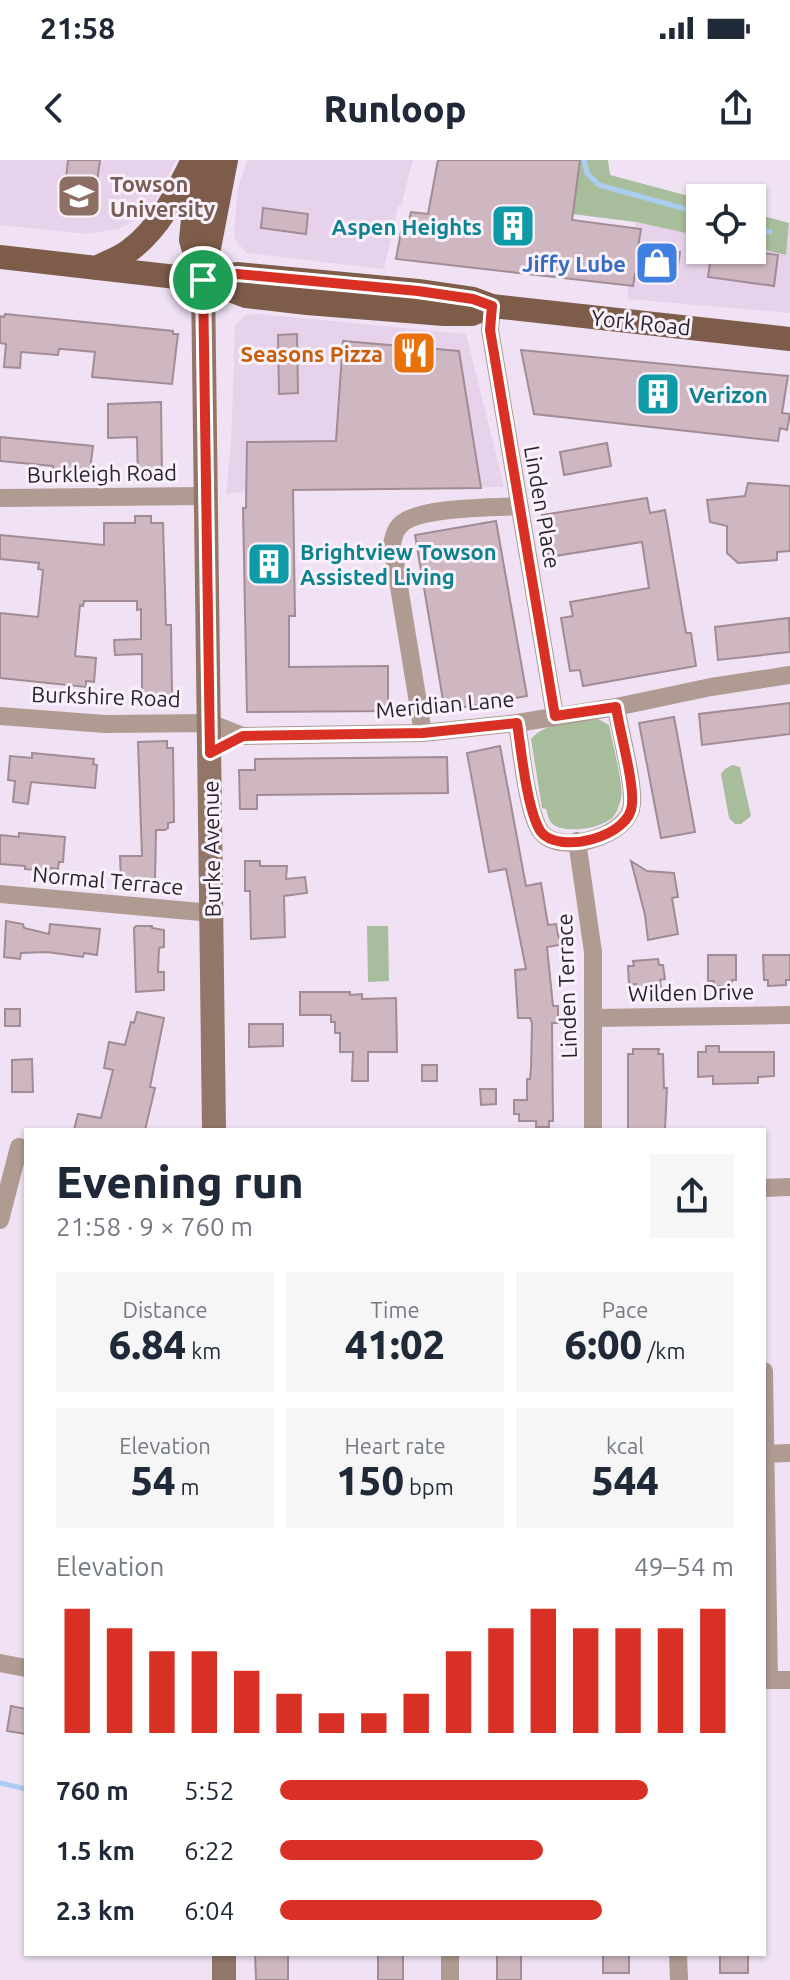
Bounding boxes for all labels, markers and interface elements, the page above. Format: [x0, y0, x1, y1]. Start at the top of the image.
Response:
text: 21:58 [40, 11, 115, 45]
icon: back [32, 86, 76, 130]
icon: share [714, 86, 758, 130]
text: Runloop [324, 88, 466, 129]
place label: Towson University [110, 171, 216, 221]
school or university icon: Towson University [55, 172, 103, 220]
map controls [686, 184, 766, 264]
button: locate [686, 184, 766, 264]
building icon: Aspen Heights [489, 202, 537, 250]
place label: Aspen Heights [332, 214, 482, 239]
shop icon: Jiffy Lube [633, 239, 681, 287]
pin [169, 246, 237, 314]
place label: Jiffy Lube [522, 251, 626, 276]
icon: arrive [181, 258, 225, 302]
street label: York Road [590, 304, 692, 340]
restaurant icon: Seasons Pizza [390, 329, 438, 377]
place label: Seasons Pizza [241, 341, 383, 366]
building icon: Verizon [634, 370, 682, 418]
place label: Verizon [689, 382, 768, 407]
street label: Linden Place [520, 444, 566, 570]
street label: Burkleigh Road [27, 459, 177, 487]
place label: Brightview Towson Assisted Living [300, 539, 497, 589]
building icon: Brightview Towson Assisted Living [245, 540, 293, 588]
street label: Burkshire Road [31, 681, 181, 711]
street label: Meridian Lane [375, 685, 515, 723]
street label: Burke Avenue [197, 780, 225, 918]
street label: Normal Terrace [31, 861, 185, 899]
street label: Linden Terrace [551, 913, 581, 1059]
street label: Wilden Drive [628, 978, 754, 1006]
button: share [650, 1154, 734, 1238]
text: Evening run [56, 1157, 304, 1206]
text: 21:58 · 9 × 760 m [56, 1212, 253, 1241]
text: Distance [122, 1297, 208, 1322]
text: Time [370, 1297, 420, 1322]
text: Pace [602, 1297, 648, 1322]
text: 6.84 [109, 1322, 186, 1367]
text: 41:02 [345, 1322, 445, 1367]
text: 6:00 [565, 1322, 642, 1367]
text: km [186, 1338, 221, 1363]
text: /km [642, 1338, 685, 1363]
text: Elevation [119, 1433, 211, 1458]
text: Heart rate [344, 1433, 446, 1458]
text: kcal [606, 1433, 644, 1458]
text: 54 [130, 1458, 176, 1503]
text: 150 [336, 1458, 404, 1503]
text: 544 [591, 1458, 659, 1503]
text: m [176, 1474, 200, 1499]
text: bpm [404, 1474, 454, 1499]
text: Elevation [56, 1552, 164, 1581]
text: 49–54 m [634, 1552, 734, 1581]
text: 760 m [56, 1776, 129, 1805]
text: 5:52 [184, 1776, 234, 1805]
text: 1.5 km [56, 1836, 135, 1865]
text: 6:22 [184, 1836, 234, 1865]
text: 2.3 km [56, 1896, 135, 1925]
text: 6:04 [184, 1896, 234, 1925]

